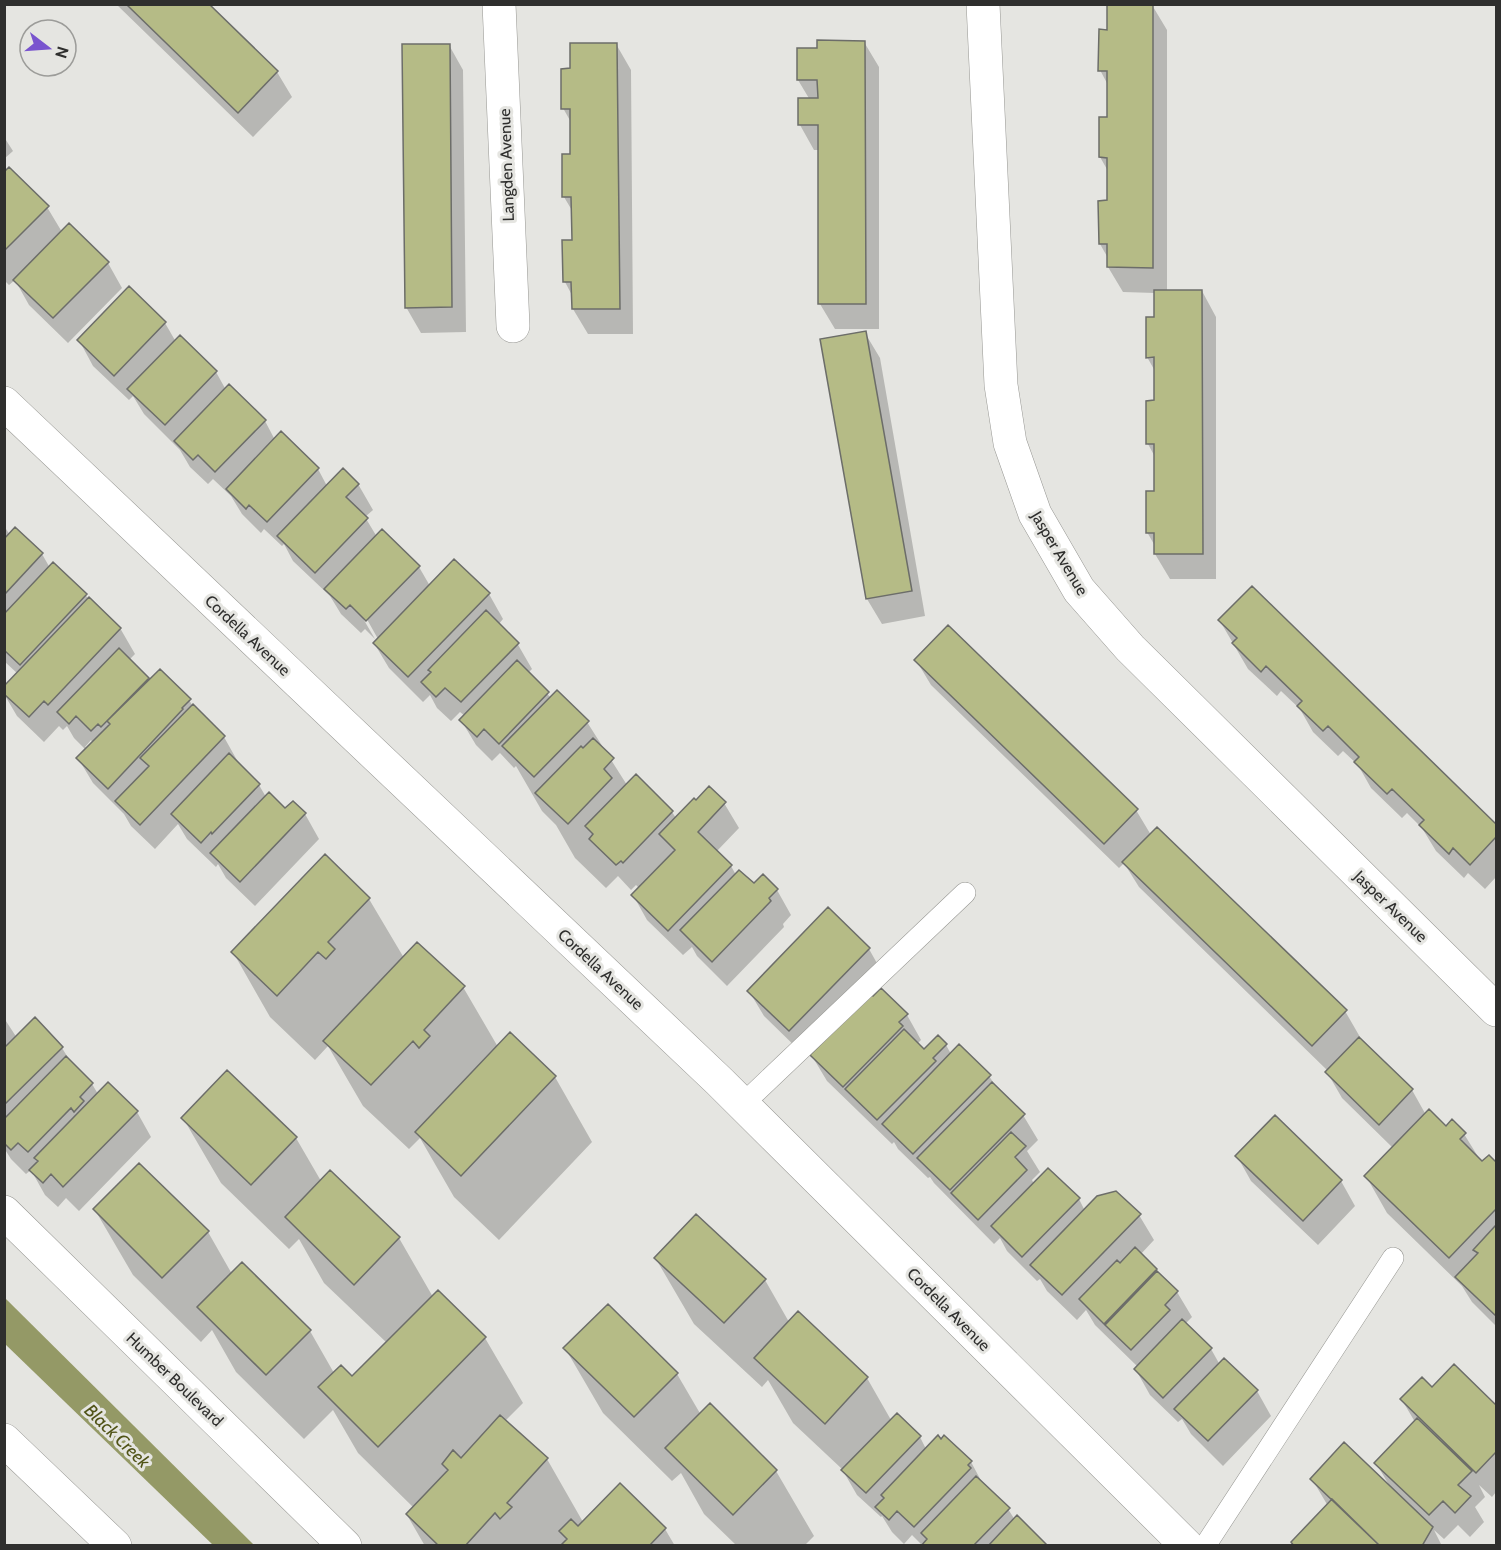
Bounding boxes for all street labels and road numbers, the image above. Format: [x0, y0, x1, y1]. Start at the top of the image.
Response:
street label: Langden Avenue [495, 108, 518, 222]
street label: Jasper Avenue [1027, 507, 1092, 599]
street label: Cordella Avenue [201, 591, 294, 680]
street label: Jasper Avenue [1349, 866, 1431, 946]
street label: Cordella Avenue [554, 925, 647, 1014]
street label: Cordella Avenue [903, 1264, 994, 1355]
street label: Humber Boulevard [122, 1328, 227, 1430]

